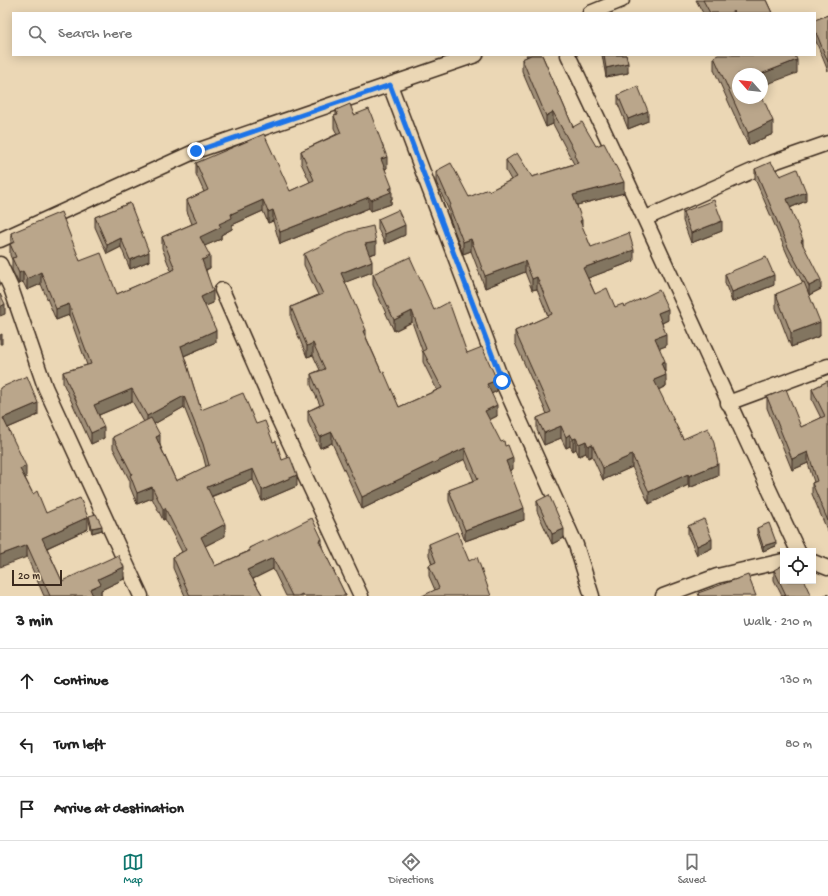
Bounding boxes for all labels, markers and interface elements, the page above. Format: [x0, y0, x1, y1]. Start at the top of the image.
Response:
search box [12, 12, 816, 56]
icon: search [26, 23, 48, 45]
text: Search here [58, 25, 132, 43]
north arrow [732, 68, 768, 104]
route end [187, 142, 205, 160]
route start [493, 372, 511, 390]
map controls [780, 548, 816, 584]
button: locate [780, 548, 816, 584]
scale bar [12, 568, 62, 587]
text: 20 m [18, 571, 40, 583]
text: 3 min [16, 612, 53, 632]
text: Walk · 210 m [744, 615, 812, 630]
icon: ahead [16, 670, 38, 692]
text: Continue [54, 672, 108, 690]
text: 130 m [780, 673, 812, 688]
icon: left [16, 734, 38, 756]
text: Turn left [54, 736, 105, 754]
text: 80 m [785, 737, 812, 752]
icon: arrive [16, 798, 38, 820]
text: Arrive at destination [54, 800, 184, 818]
tab: Map [122, 851, 144, 887]
tab: Directions [389, 851, 433, 887]
tab: Saved [678, 851, 706, 887]

